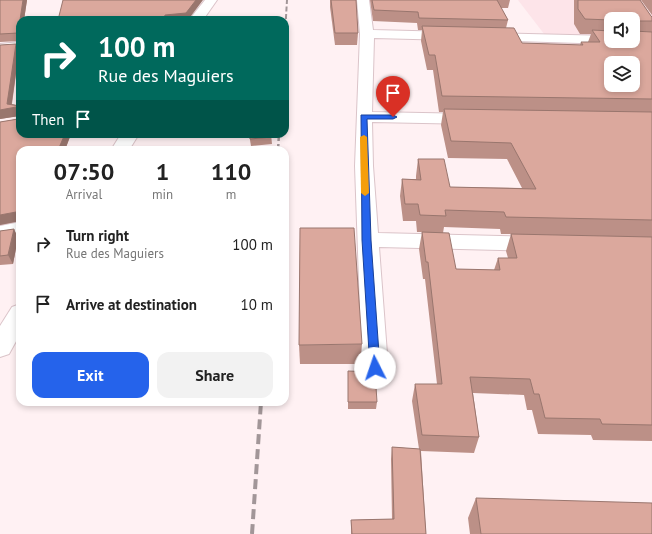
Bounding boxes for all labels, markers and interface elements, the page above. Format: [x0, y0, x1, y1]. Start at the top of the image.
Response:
map controls [604, 12, 640, 92]
button: sound [604, 12, 640, 48]
text: 100 m [98, 28, 175, 65]
icon: right [32, 32, 84, 84]
button: layers [604, 56, 640, 92]
text: Rue des Maguiers [98, 64, 234, 87]
pin [376, 76, 410, 117]
icon: arrive [382, 82, 404, 104]
icon: arrive [72, 108, 94, 130]
text: Then [32, 110, 64, 129]
text: 07:50 [54, 156, 114, 187]
text: 1 [156, 156, 169, 187]
text: 110 [211, 156, 251, 187]
text: Arrival [66, 186, 102, 203]
text: min [152, 186, 173, 203]
text: m [226, 186, 236, 203]
text: Turn right [66, 226, 129, 245]
icon: right [32, 233, 54, 255]
text: 100 m [232, 235, 273, 254]
text: Rue des Maguiers [66, 245, 164, 262]
icon: arrive [32, 293, 54, 315]
text: Arrive at destination [66, 295, 197, 314]
text: 10 m [240, 295, 273, 314]
position arrow [354, 347, 396, 389]
button: Exit [32, 352, 149, 398]
button: Share [157, 352, 273, 398]

